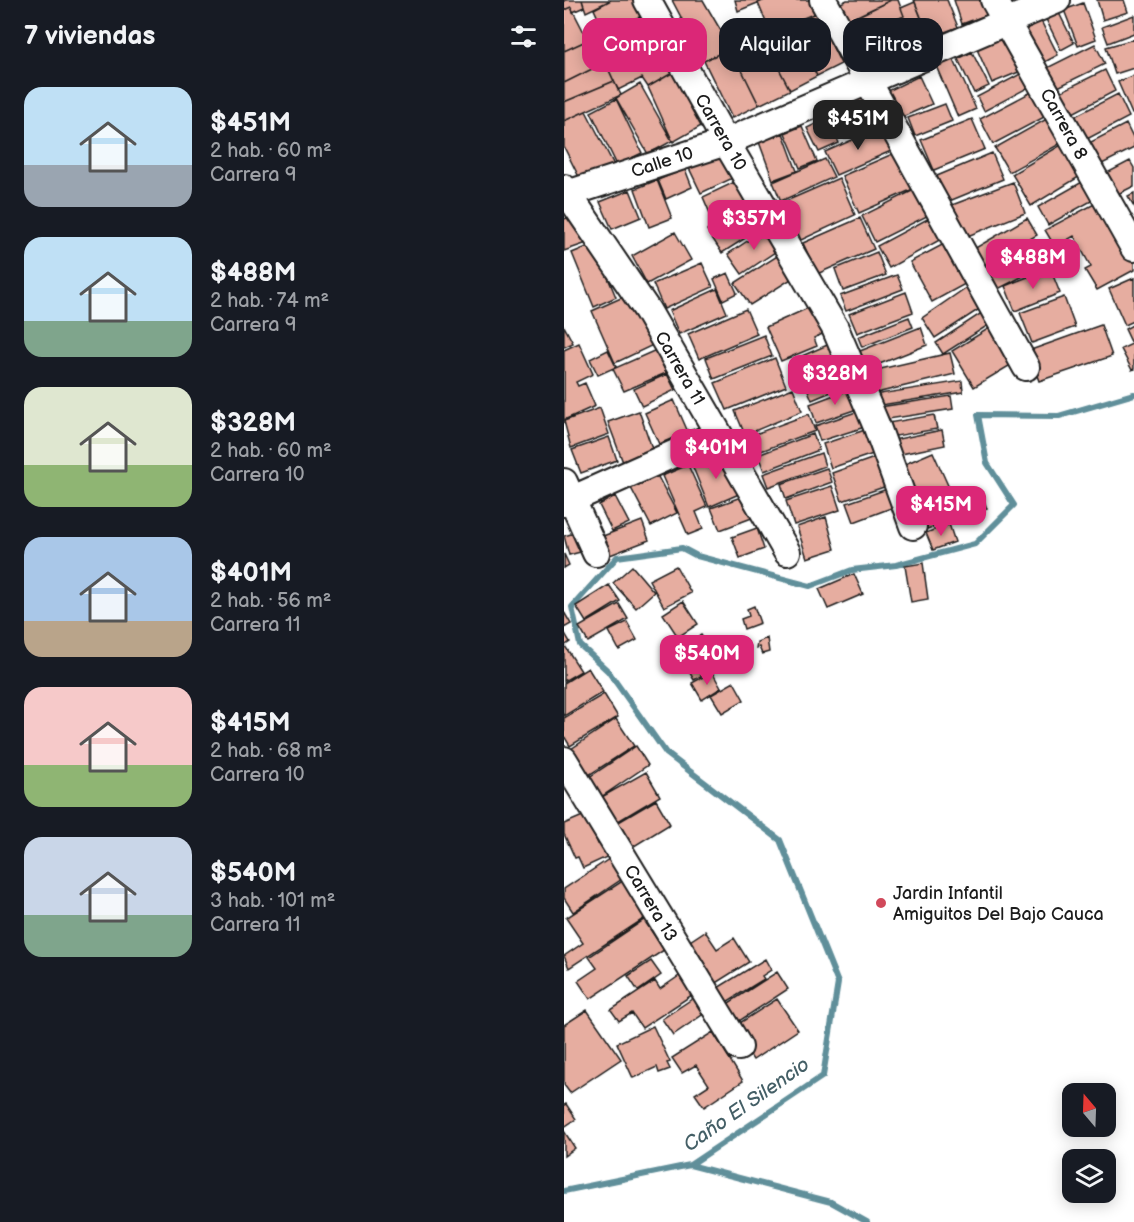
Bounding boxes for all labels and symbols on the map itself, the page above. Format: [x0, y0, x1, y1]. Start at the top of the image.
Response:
street label: Carrera 8 [1035, 85, 1092, 163]
street label: Carrera 10 [690, 90, 751, 174]
pin: $451M [816, 100, 900, 151]
street label: Calle 10 [628, 143, 696, 182]
pin: $357M [712, 200, 796, 251]
pin: $488M [991, 239, 1075, 290]
street label: Carrera 11 [650, 328, 709, 409]
pin: $328M [793, 355, 877, 406]
pin: $401M [674, 429, 758, 480]
pin: $415M [899, 486, 983, 537]
pin: $540M [665, 635, 749, 686]
street label: Carrera 13 [620, 861, 682, 945]
place label: Jardin Infantil Amiguitos Del Bajo Cauca [893, 883, 1104, 925]
marker: Jardin Infantil Amiguitos Del Bajo Cauca [874, 896, 888, 910]
water label: Caño El Silencio [679, 1053, 814, 1157]
north arrow [1062, 1083, 1116, 1137]

